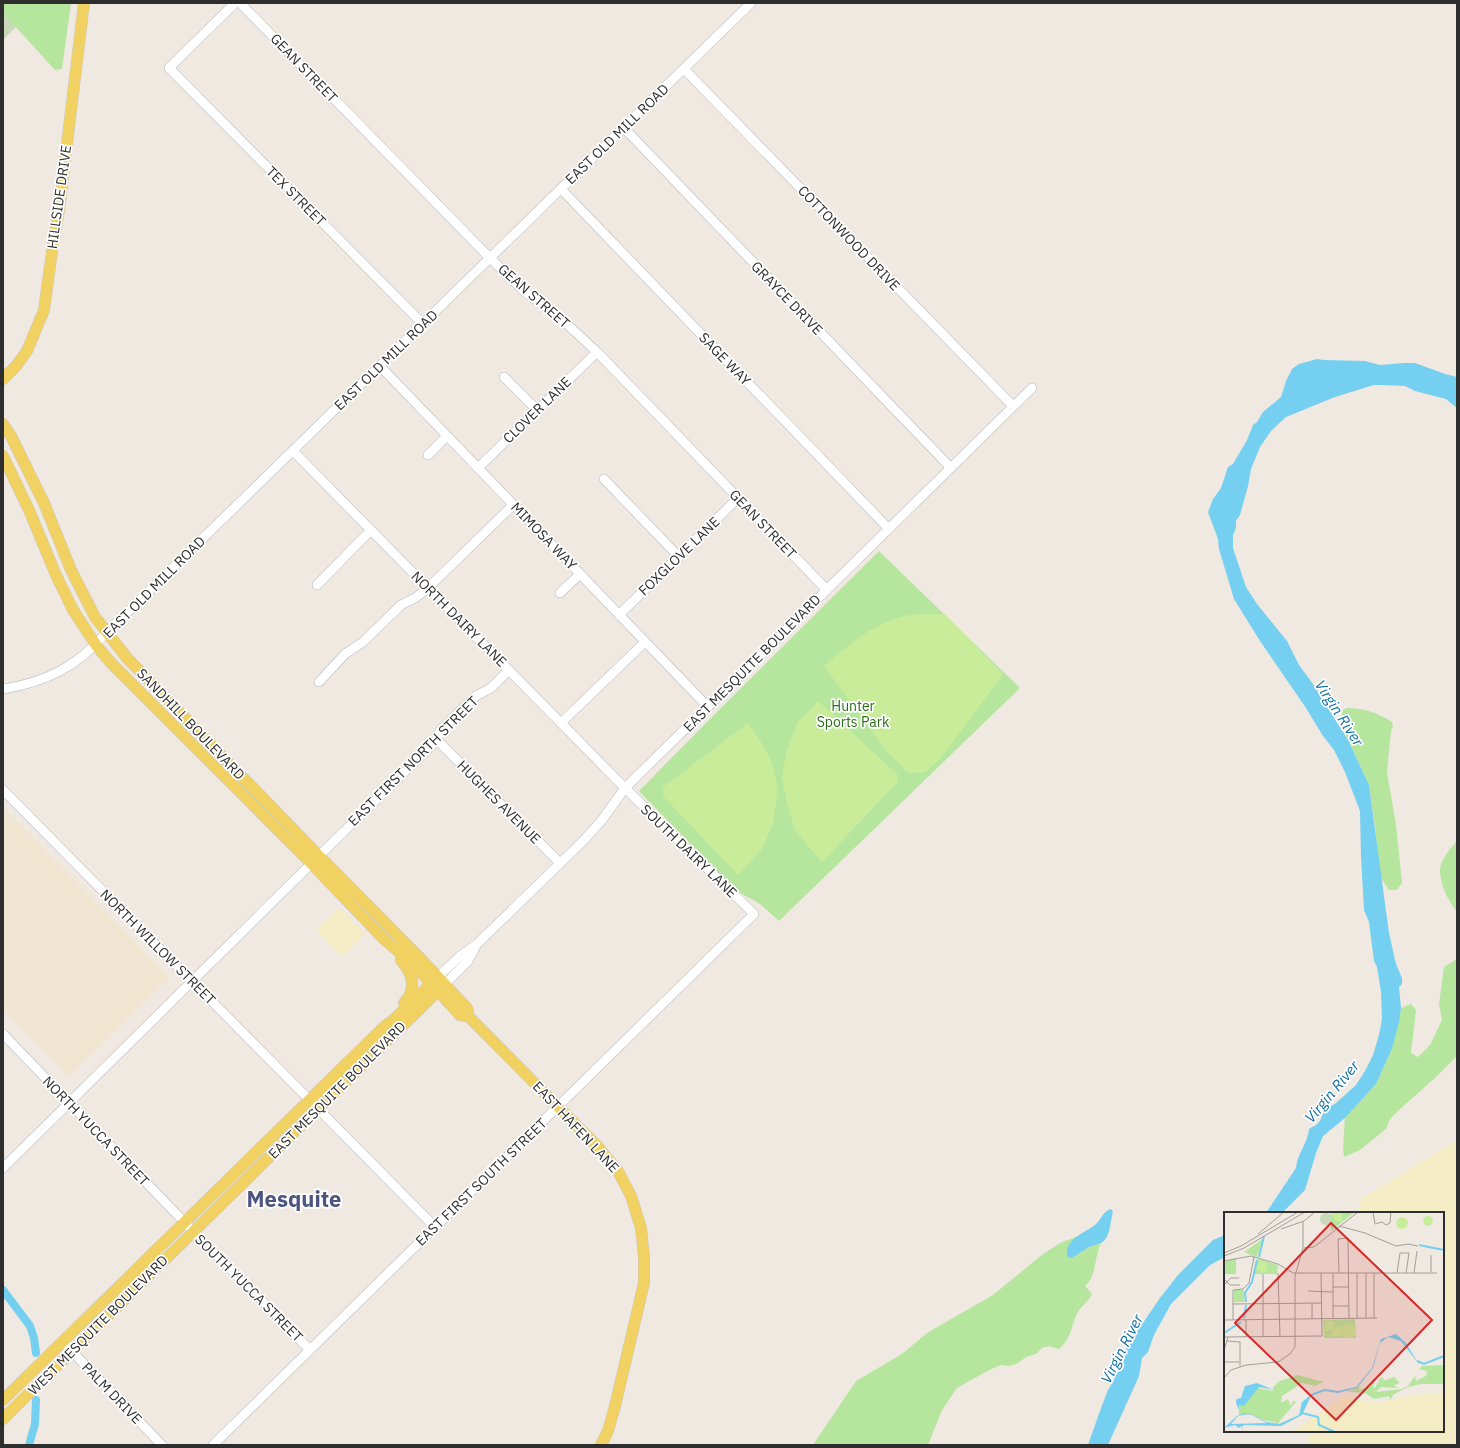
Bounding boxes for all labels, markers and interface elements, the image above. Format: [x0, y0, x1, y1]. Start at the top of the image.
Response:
street label: GEAN STREET [266, 30, 342, 106]
street label: EAST OLD MILL ROAD [561, 80, 673, 188]
street label: HILLSIDE DRIVE [43, 144, 75, 250]
street label: TEX STREET [262, 162, 330, 230]
street label: COTTONWOOD DRIVE [794, 182, 904, 294]
street label: GRAYCE DRIVE [747, 257, 827, 339]
street label: GEAN STREET [494, 260, 574, 332]
street label: EAST OLD MILL ROAD [330, 306, 442, 414]
street label: SAGE WAY [695, 329, 755, 390]
street label: CLOVER LANE [499, 373, 575, 447]
street label: GEAN STREET [725, 486, 801, 562]
street label: MIMOSA WAY [507, 498, 581, 574]
street label: FOXGLOVE LANE [635, 513, 723, 599]
street label: EAST OLD MILL ROAD [99, 532, 209, 642]
street label: NORTH DAIRY LANE [407, 567, 511, 671]
street label: EAST MESQUITE BOULEVARD [679, 590, 825, 736]
street label: SANDHILL BOULEVARD [133, 664, 249, 784]
water label: Virgin River [1311, 676, 1368, 750]
street label: EAST FIRST NORTH STREET [344, 692, 482, 830]
park label: Hunter Sports Park [817, 697, 890, 731]
street label: HUGHES AVENUE [453, 756, 545, 848]
street label: SOUTH DAIRY LANE [637, 800, 741, 902]
street label: NORTH WILLOW STREET [96, 885, 220, 1009]
street label: EAST MESQUITE BOULEVARD [264, 1017, 410, 1163]
water label: Virgin River [1300, 1056, 1363, 1127]
street label: NORTH YUCCA STREET [39, 1072, 153, 1190]
street label: EAST HAFEN LANE [529, 1077, 623, 1177]
street label: EAST FIRST SOUTH STREET [411, 1114, 551, 1250]
district label: Mesquite [247, 1184, 341, 1213]
inset map [1224, 1212, 1444, 1432]
street label: SOUTH YUCCA STREET [191, 1230, 307, 1346]
street label: WEST MESQUITE BOULEVARD [24, 1251, 172, 1399]
water label: Virgin River [1096, 1310, 1147, 1387]
street label: PALM DRIVE [78, 1358, 146, 1428]

